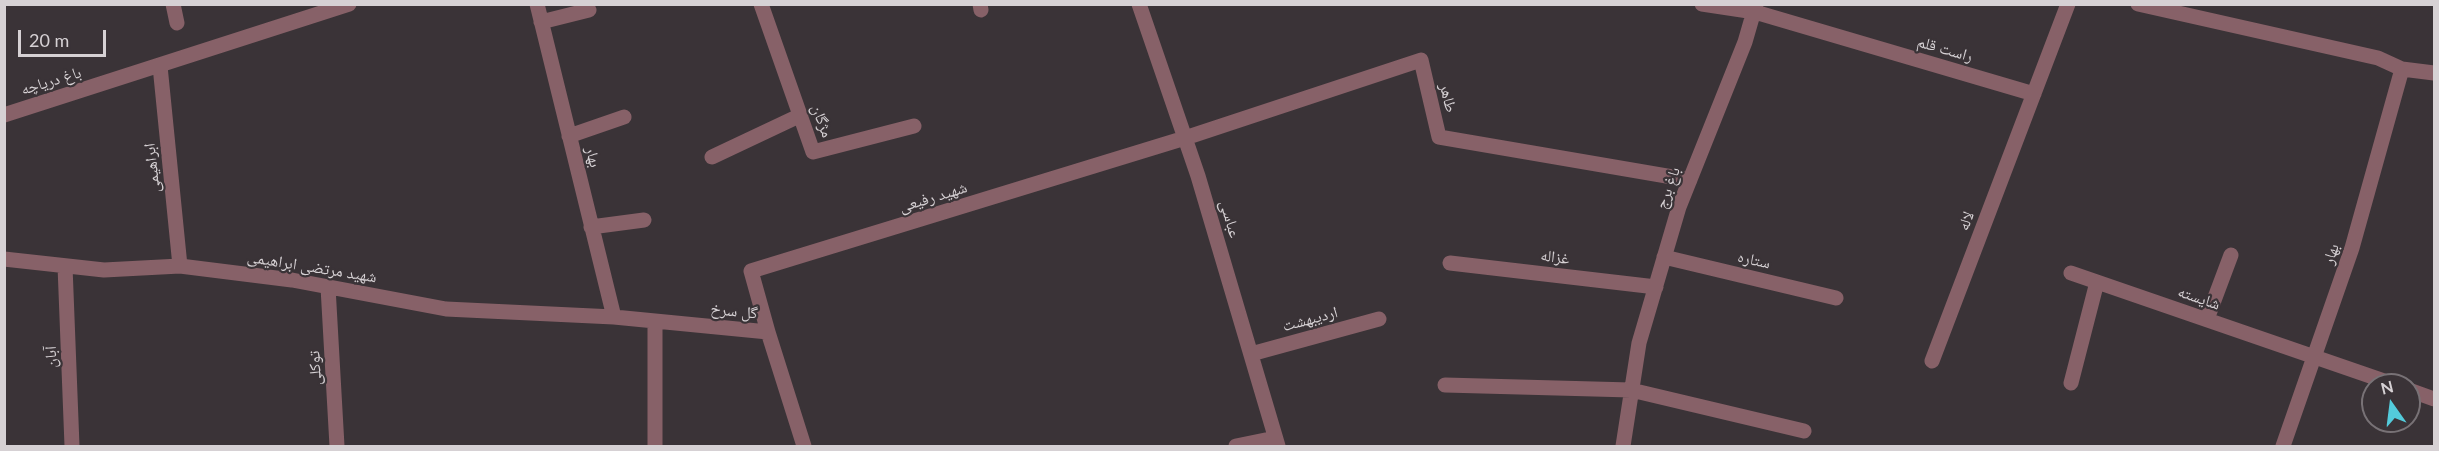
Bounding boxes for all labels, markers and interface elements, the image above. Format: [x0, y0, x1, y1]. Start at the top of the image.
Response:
scale bar [21, 18, 110, 56]
text: 20 m [29, 29, 69, 51]
street label: راست قلم [1915, 32, 1975, 66]
street label: باغ دریاچه [19, 63, 83, 99]
street label: طاهر [1435, 82, 1461, 114]
street label: مژگان [807, 102, 837, 140]
street label: ابراهیمی [140, 142, 164, 194]
street label: بهار [581, 145, 605, 169]
street label: باغ برج [1652, 164, 1684, 212]
street label: شهید رفیعی [897, 178, 969, 216]
street label: عباسی [1215, 198, 1245, 240]
street label: لاله [1954, 209, 1978, 233]
street label: بهار [2319, 241, 2343, 267]
street label: غزاله [1539, 246, 1571, 268]
street label: شهید مرتضی ابراهیمی [246, 247, 378, 287]
street label: ستاره [1736, 247, 1772, 273]
street label: شایسته [2175, 282, 2223, 314]
street label: گل سرخ [709, 299, 759, 323]
street label: اردیبهشت [1280, 302, 1340, 336]
street label: آبان [41, 346, 61, 368]
street label: توکلی [305, 350, 325, 386]
north arrow [2361, 373, 2421, 433]
text: N [2379, 376, 2395, 398]

